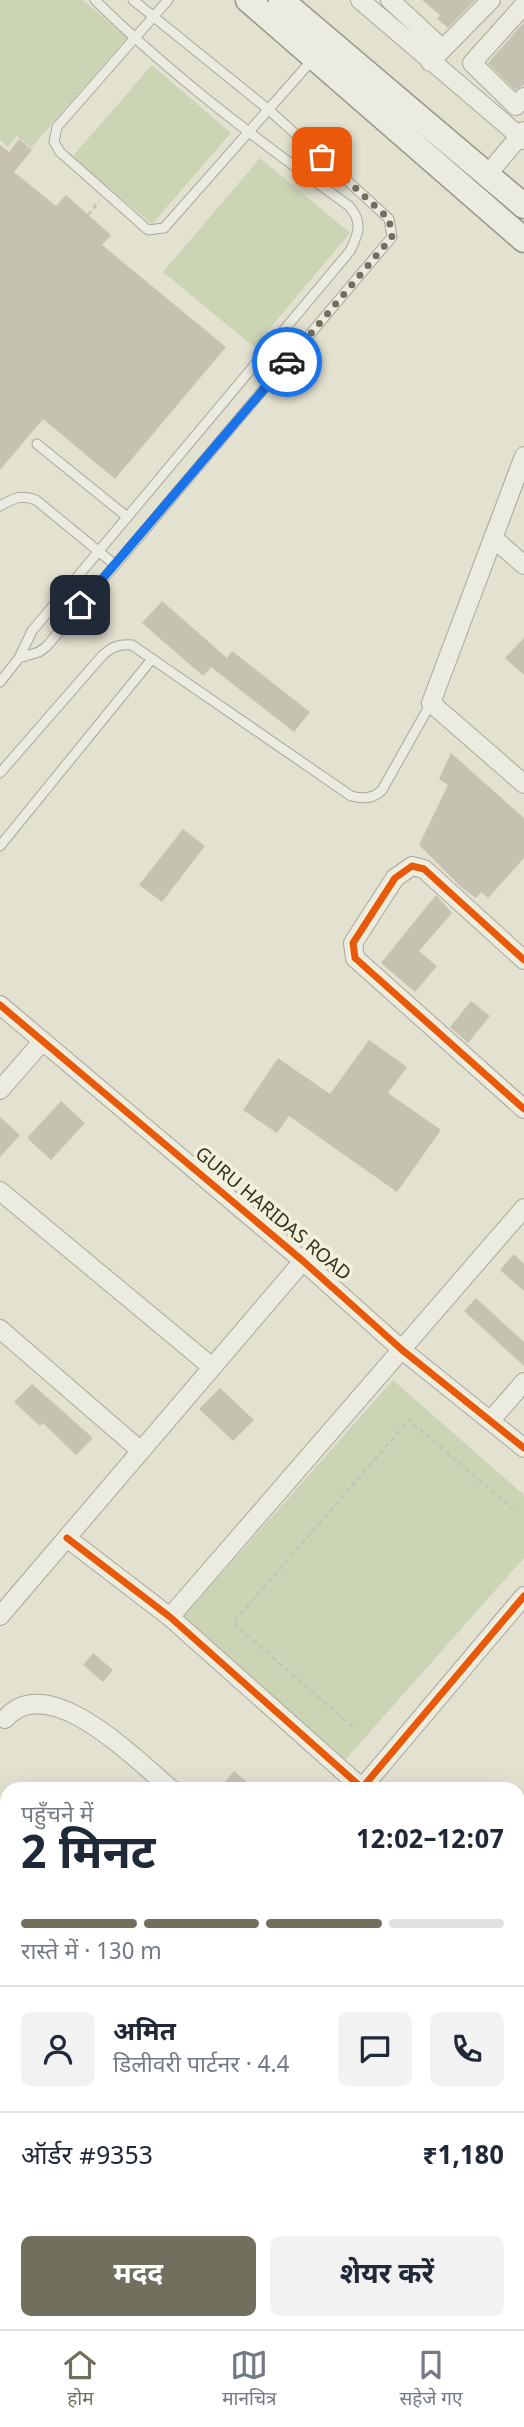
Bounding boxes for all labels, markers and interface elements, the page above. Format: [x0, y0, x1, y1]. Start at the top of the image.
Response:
pin [292, 127, 352, 187]
icon: bag [303, 138, 341, 176]
courier [252, 327, 322, 397]
icon: car [268, 343, 306, 381]
pin [50, 575, 110, 635]
icon: home [61, 586, 99, 624]
street label: GURU HARIDAS ROAD [189, 1142, 355, 1288]
text: पहुँचने में [21, 1801, 93, 1831]
text: 12:02–12:07 [356, 1825, 504, 1859]
text: 2 मिनट [21, 1827, 156, 1887]
text: रास्ते में · 130 m [21, 1938, 162, 1968]
button: person [21, 2012, 95, 2086]
button: chat [338, 2012, 412, 2086]
button: phone [430, 2012, 504, 2086]
text: अमित [113, 2017, 176, 2051]
text: डिलीवरी पार्टनर · 4.4 [113, 2051, 289, 2081]
text: ऑर्डर #9353 [21, 2141, 153, 2175]
text: ₹1,180 [423, 2141, 504, 2175]
button: मदद [21, 2236, 256, 2316]
button: शेयर करें [270, 2236, 504, 2316]
tab: होम [61, 2346, 99, 2413]
tab: मानचित्र [222, 2346, 277, 2413]
tab: सहेजे गए [399, 2346, 463, 2413]

